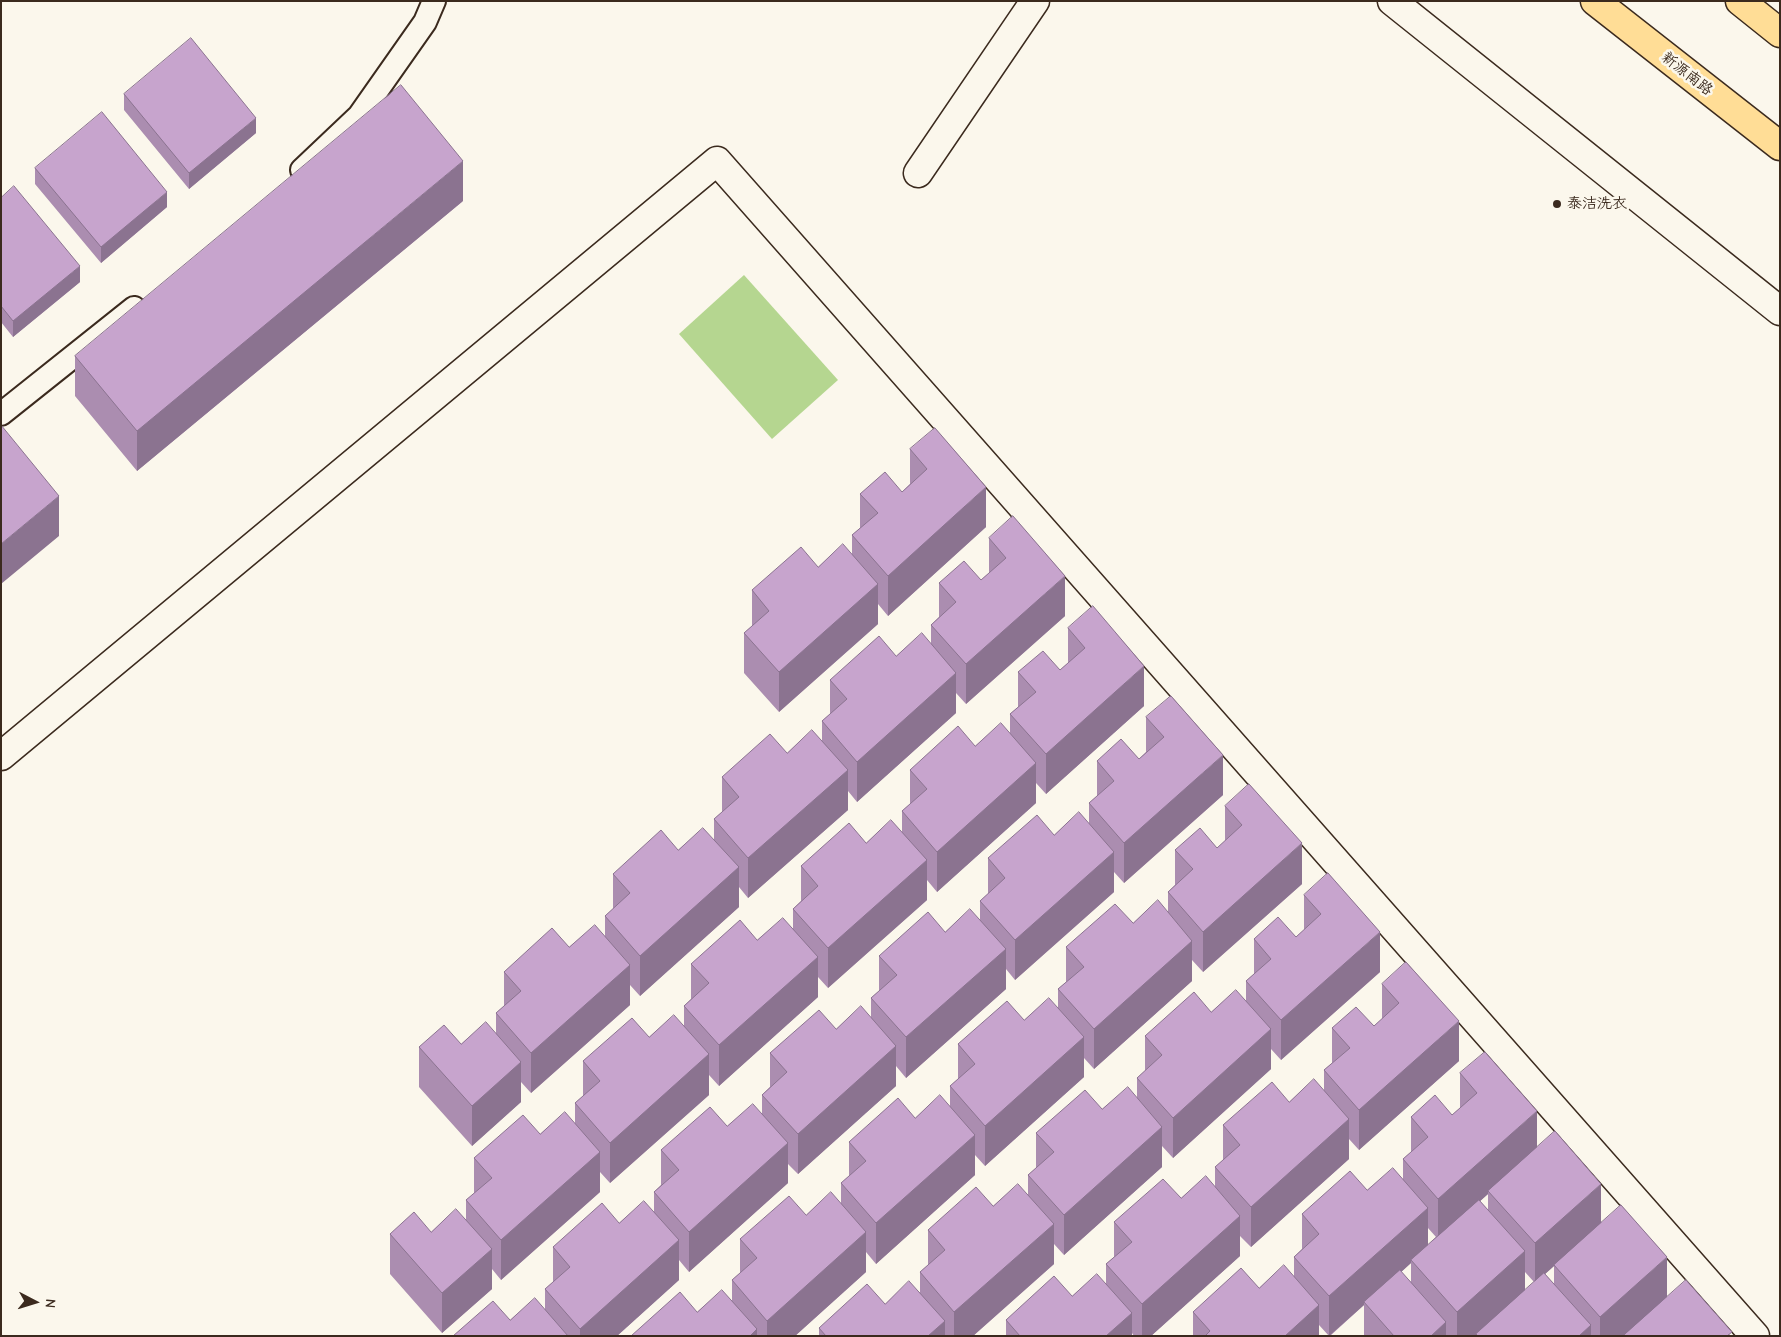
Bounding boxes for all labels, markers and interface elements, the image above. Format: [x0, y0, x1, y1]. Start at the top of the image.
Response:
street label: 新源南路 [1658, 48, 1716, 100]
place label: 泰洁洗衣 [1567, 195, 1627, 213]
marker: 泰洁洗衣 [1551, 198, 1563, 210]
north arrow [10, 1277, 60, 1327]
text: N [42, 1298, 59, 1309]

